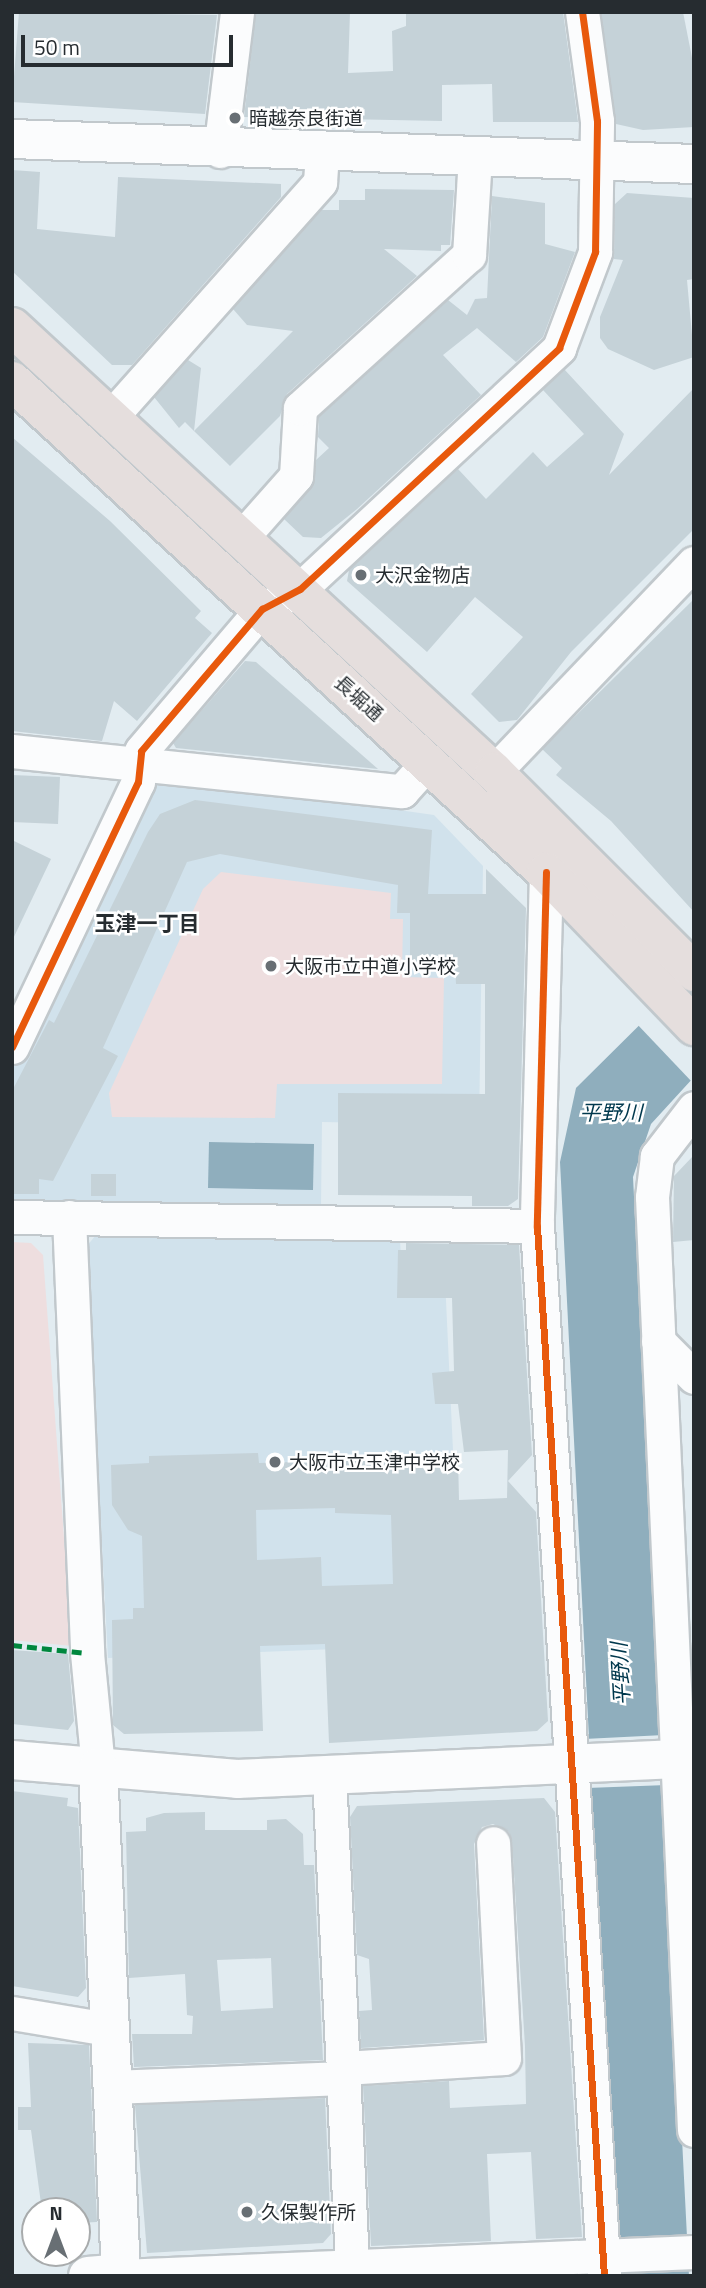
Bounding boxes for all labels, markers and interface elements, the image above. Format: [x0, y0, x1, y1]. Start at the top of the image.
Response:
scale bar [24, 21, 236, 65]
text: 50 m [34, 31, 80, 63]
place label: 暗越奈良街道 [249, 107, 363, 129]
marker: 暗越奈良街道 [227, 110, 243, 126]
place label: 大沢金物店 [375, 564, 470, 586]
marker: 大沢金物店 [353, 567, 369, 583]
street label: 長堀通 [330, 670, 388, 726]
district label: 玉津一丁目 [95, 910, 199, 936]
place label: 大阪市立中道小学校 [285, 955, 456, 977]
marker: 大阪市立中道小学校 [263, 958, 279, 974]
water label: 平野川 [580, 1099, 642, 1125]
place label: 大阪市立玉津中学校 [289, 1451, 460, 1473]
marker: 大阪市立玉津中学校 [267, 1454, 283, 1470]
water label: 平野川 [606, 1642, 634, 1706]
north arrow [21, 2197, 91, 2267]
text: N [49, 2198, 63, 2227]
place label: 久保製作所 [261, 2201, 356, 2223]
marker: 久保製作所 [239, 2204, 255, 2220]

